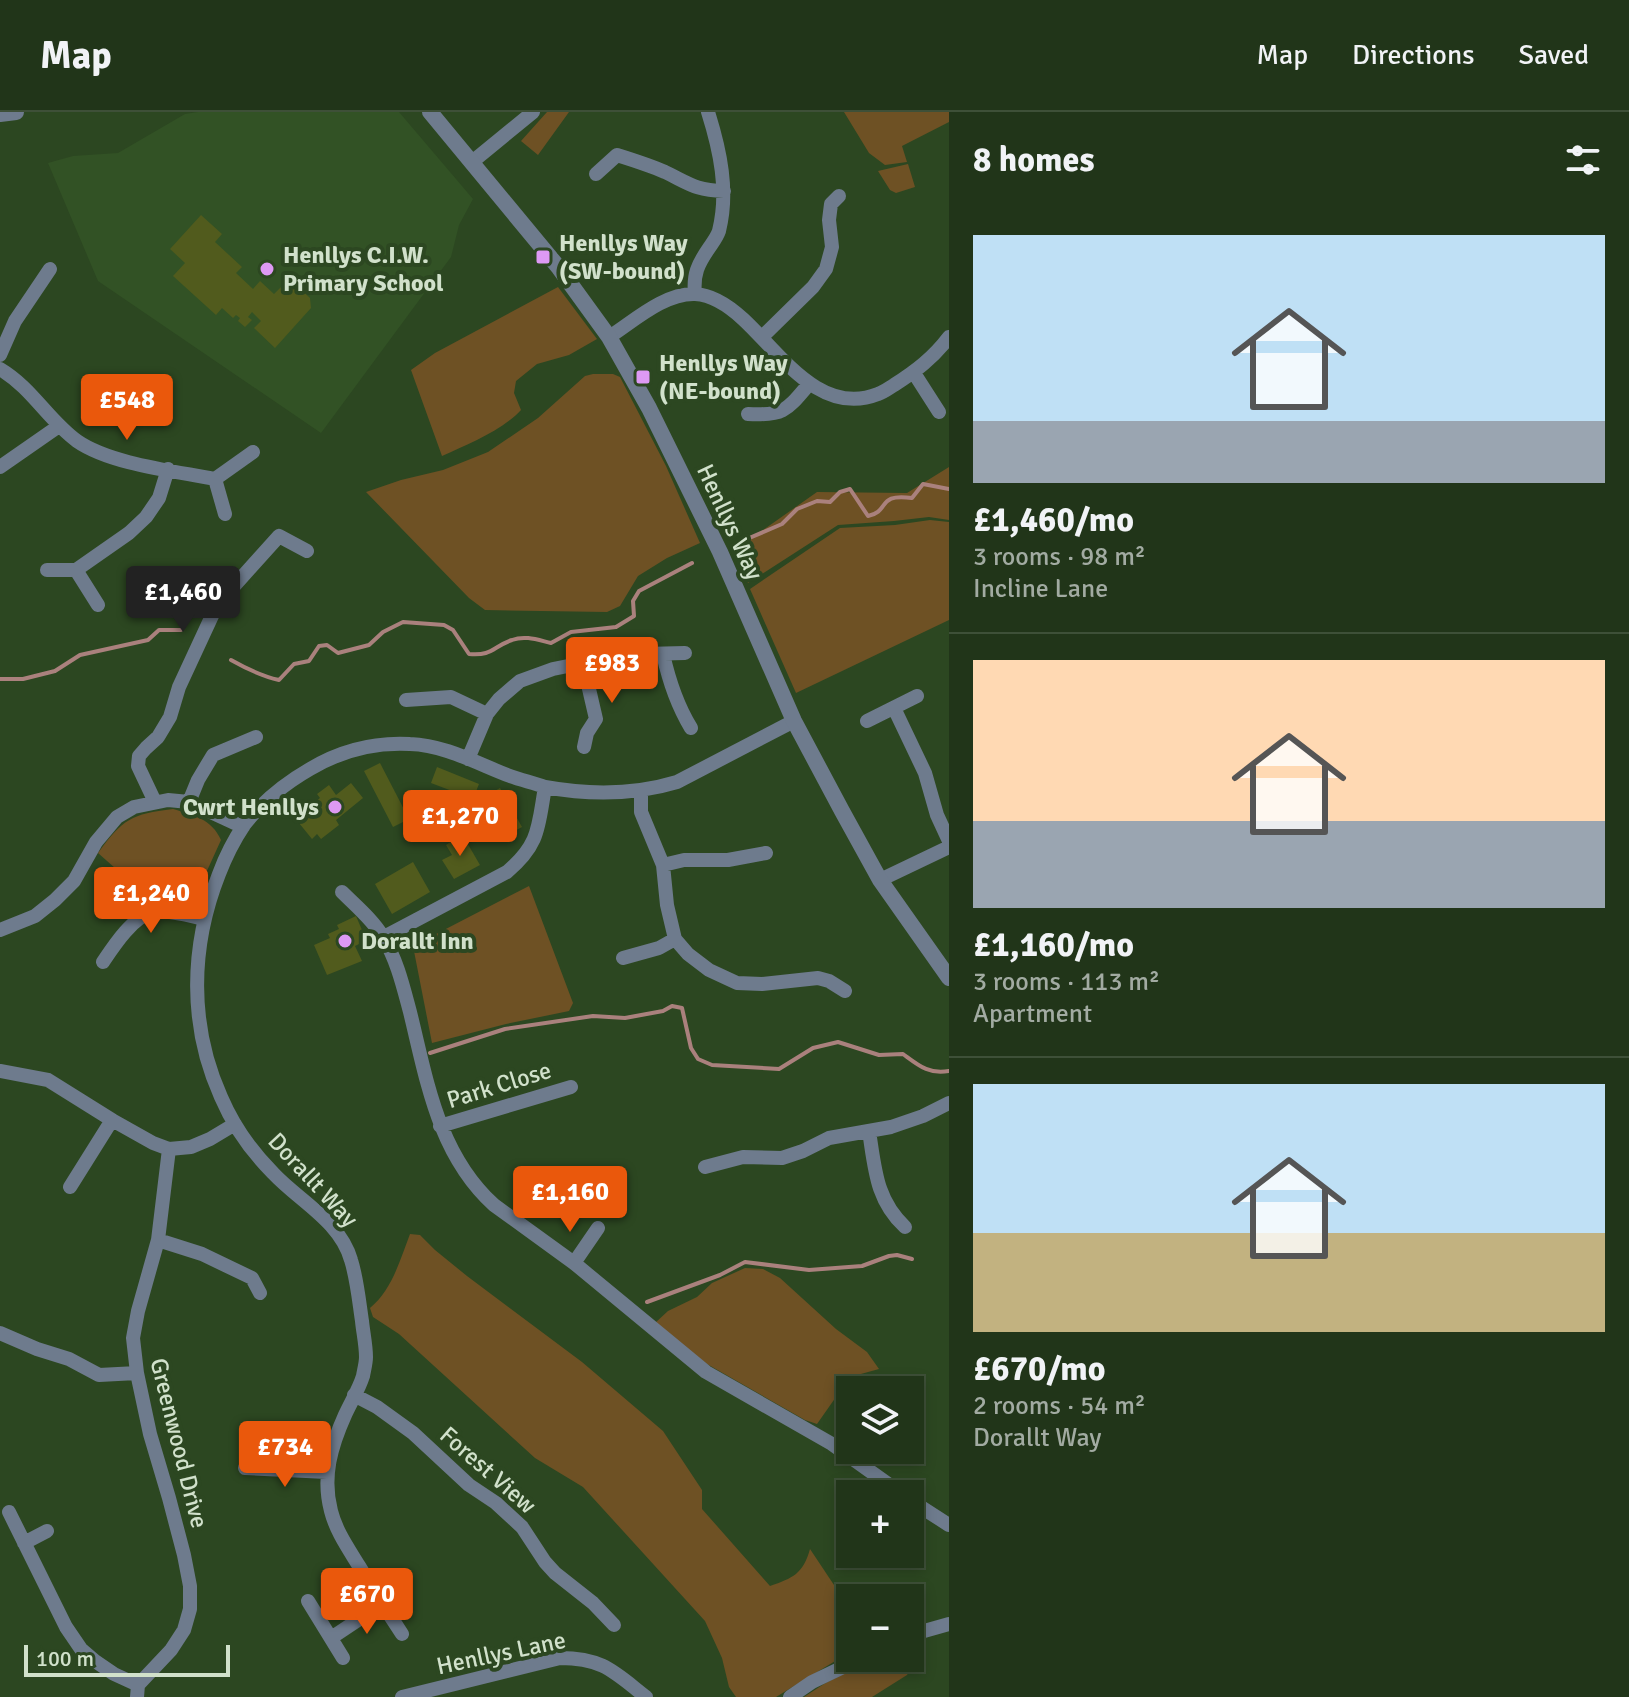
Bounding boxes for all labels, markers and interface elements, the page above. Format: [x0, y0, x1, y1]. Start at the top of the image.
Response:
text: Map [40, 32, 112, 79]
text: Map [1256, 38, 1308, 72]
text: Directions [1352, 38, 1474, 72]
text: Saved [1518, 38, 1589, 72]
icon: filters [1561, 138, 1605, 182]
text: 8 homes [973, 139, 1094, 181]
place label: Henllys Way (SW-bound) [559, 228, 688, 286]
place label: Henllys C.I.W. Primary School [283, 240, 444, 298]
marker: Henllys Way (SW-bound) [534, 248, 552, 266]
marker: Henllys C.I.W. Primary School [258, 260, 276, 278]
icon: home [1217, 287, 1361, 431]
place label: Henllys Way (NE-bound) [659, 348, 788, 406]
marker: Henllys Way (NE-bound) [634, 368, 652, 386]
pin: £548 [80, 374, 174, 442]
text: £548 [99, 384, 155, 416]
street label: Henllys Way [690, 459, 770, 585]
text: £1,460/mo [973, 499, 1134, 541]
text: 3 rooms · 98 m² [973, 541, 1146, 573]
pin: £1,460 [118, 566, 248, 634]
text: Incline Lane [973, 573, 1108, 605]
text: £1,460 [144, 576, 222, 608]
pin: £983 [565, 637, 659, 705]
text: £983 [584, 647, 640, 679]
icon: home [1217, 712, 1361, 856]
pin: £1,270 [395, 790, 525, 858]
place label: Cwrt Henllys [183, 792, 319, 822]
marker: Cwrt Henllys [326, 798, 344, 816]
text: £1,270 [421, 800, 499, 832]
pin: £1,240 [86, 867, 216, 935]
text: £1,240 [112, 877, 190, 909]
text: £1,160/mo [973, 924, 1134, 966]
place label: Dorallt Inn [361, 926, 474, 956]
marker: Dorallt Inn [336, 932, 354, 950]
text: 3 rooms · 113 m² [973, 966, 1160, 998]
text: Apartment [973, 998, 1092, 1030]
street label: Park Close [443, 1055, 555, 1115]
street label: Dorallt Way [262, 1126, 364, 1234]
icon: home [1217, 1136, 1361, 1280]
pin: £1,160 [505, 1166, 635, 1234]
text: £1,160 [531, 1176, 609, 1208]
text: £670/mo [973, 1348, 1106, 1390]
street label: Greenwood Drive [143, 1355, 215, 1531]
map controls [836, 1376, 924, 1672]
button: layers [836, 1376, 924, 1464]
text: 2 rooms · 54 m² [973, 1390, 1146, 1422]
street label: Forest View [434, 1420, 542, 1520]
pin: £734 [238, 1421, 332, 1489]
text: Dorallt Way [973, 1422, 1101, 1454]
text: £734 [257, 1431, 313, 1463]
button: + [836, 1480, 924, 1568]
pin: £670 [320, 1568, 414, 1636]
text: £670 [339, 1578, 395, 1610]
button: − [836, 1584, 924, 1672]
street label: Henllys Lane [434, 1625, 568, 1681]
scale bar [24, 1641, 230, 1677]
text: 100 m [36, 1645, 94, 1672]

